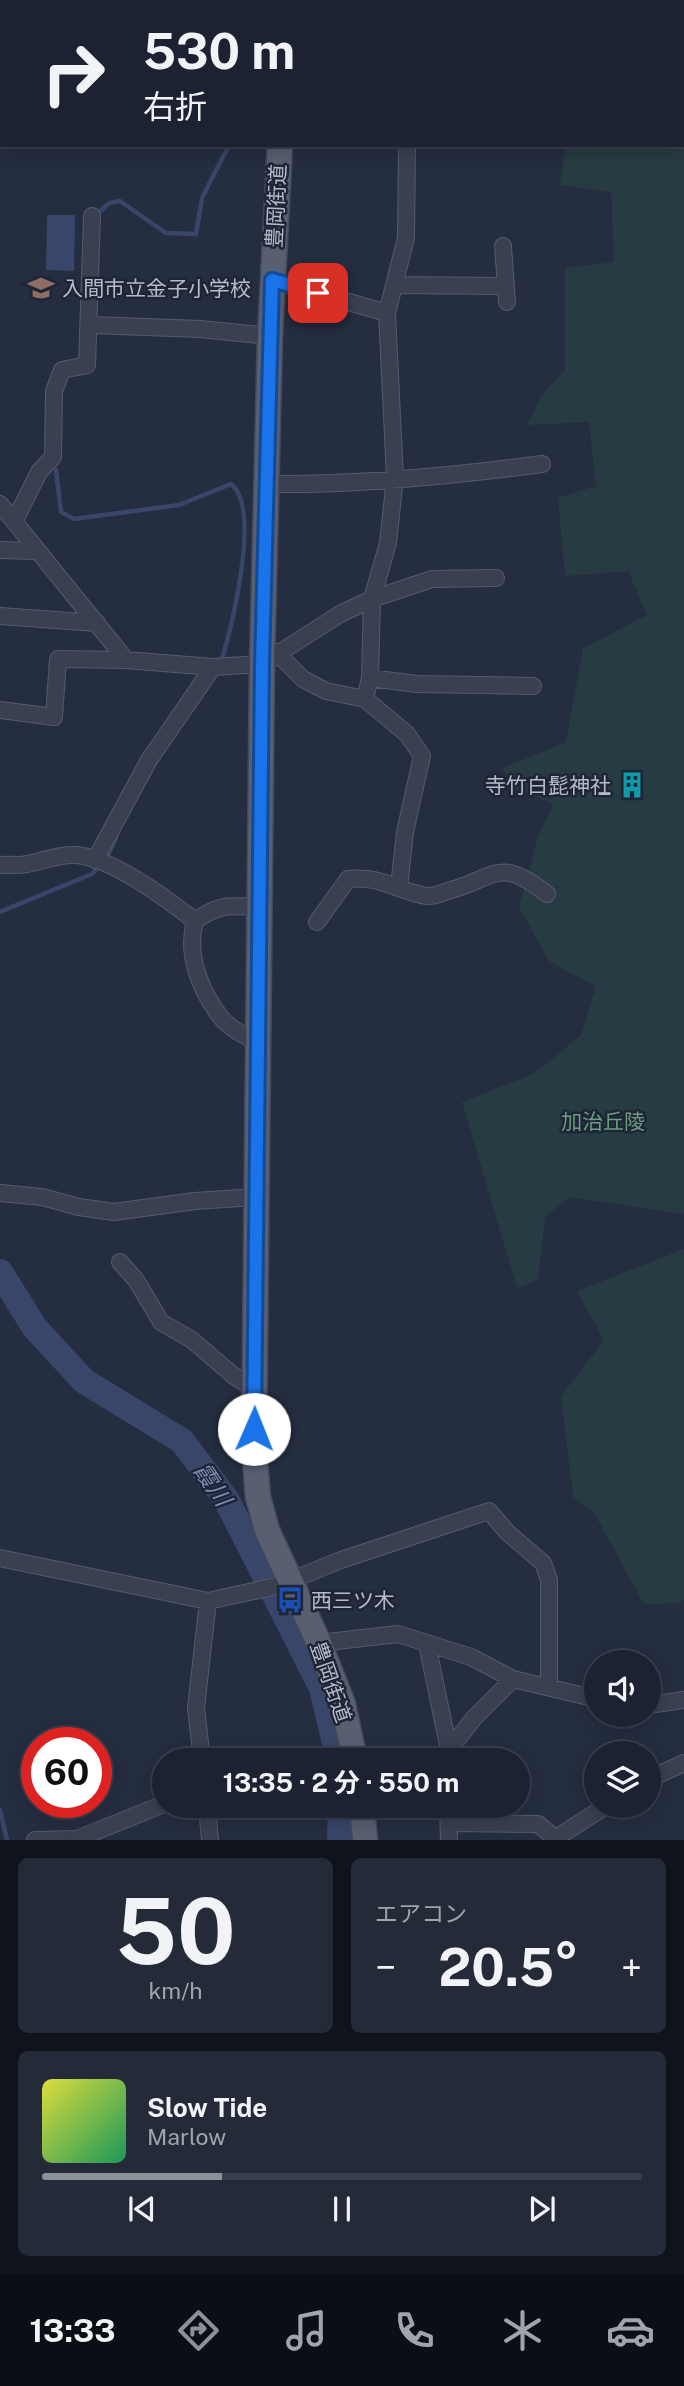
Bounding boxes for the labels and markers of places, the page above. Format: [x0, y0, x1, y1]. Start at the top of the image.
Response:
pin [288, 263, 348, 323]
school or university icon: 入間市立金子小学校 [26, 273, 56, 303]
place label: 入間市立金子小学校 [62, 276, 251, 301]
building icon: 寺竹白髭神社 [617, 770, 647, 800]
place label: 寺竹白髭神社 [485, 773, 611, 798]
bus stop icon: 西三ツ木 [275, 1585, 305, 1615]
place label: 西三ツ木 [311, 1588, 395, 1613]

